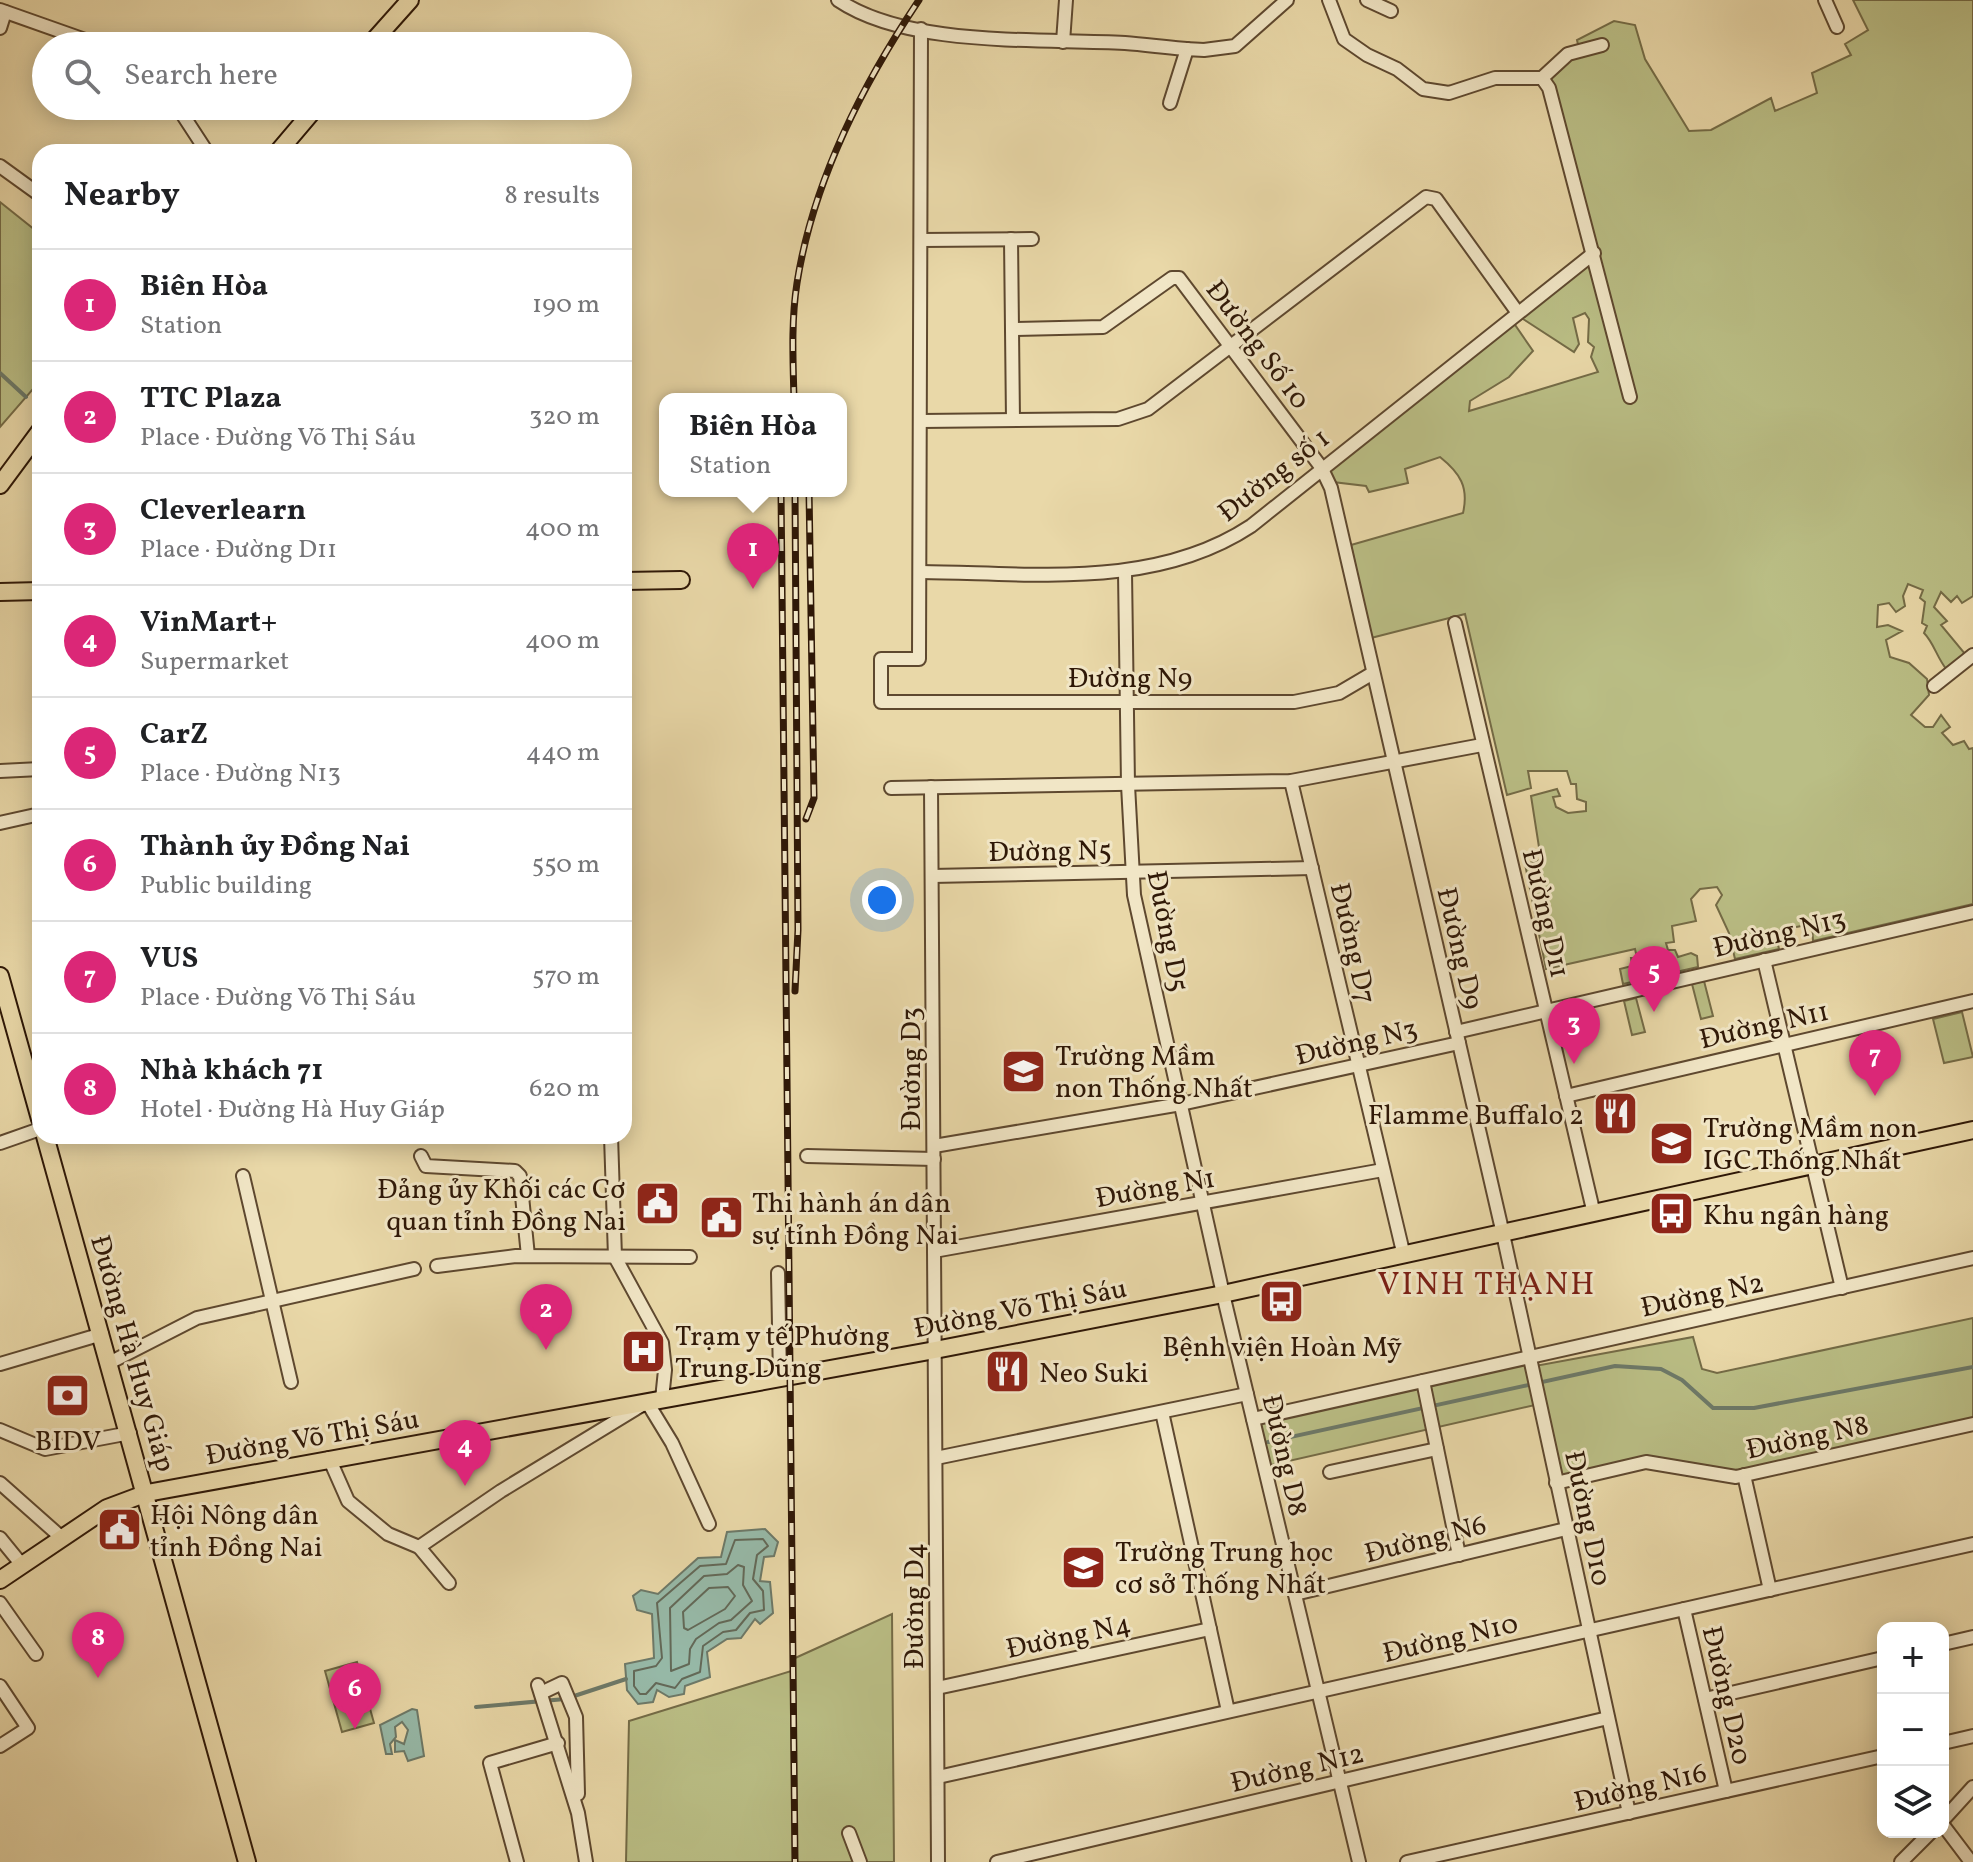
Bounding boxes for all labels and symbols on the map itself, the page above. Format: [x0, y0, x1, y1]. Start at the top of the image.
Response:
street label: Đường Số 10 [1195, 273, 1319, 418]
street label: Đường số 1 [1210, 420, 1339, 532]
pin: 1 [727, 523, 779, 589]
street label: Đường N9 [1068, 660, 1192, 699]
street label: Đường N5 [988, 832, 1112, 873]
street label: Đường D11 [1511, 845, 1578, 982]
street label: Đường D5 [1136, 867, 1197, 996]
street label: Đường D7 [1319, 879, 1384, 1008]
your location [862, 880, 902, 920]
street label: Đường D9 [1426, 884, 1492, 1013]
street label: Đường N13 [1709, 900, 1850, 969]
pin: 5 [1628, 946, 1680, 1012]
street label: Đường N11 [1696, 993, 1833, 1060]
pin: 3 [1548, 998, 1600, 1064]
street label: Đường D3 [893, 1007, 932, 1131]
street label: Đường N3 [1292, 1010, 1422, 1076]
pin: 7 [1849, 1030, 1901, 1096]
place label: Trường Mầm non Thống Nhất [1055, 1038, 1253, 1109]
school or university icon: Trường Mầm non Thống Nhất [1000, 1047, 1048, 1095]
restaurant icon: Flamme Buffalo 2 [1591, 1090, 1639, 1138]
place label: Flamme Buffalo 2 [1368, 1097, 1584, 1136]
place label: Trường Mầm non IGC Thống Nhất [1703, 1110, 1917, 1181]
school or university icon: Trường Mầm non IGC Thống Nhất [1648, 1119, 1696, 1167]
street label: Đường N1 [1093, 1160, 1218, 1219]
place label: Đảng ủy Khối các Cơ quan tỉnh Đồng Nai [377, 1171, 626, 1242]
public building icon: Đảng ủy Khối các Cơ quan tỉnh Đồng Nai [633, 1180, 681, 1228]
place label: Thi hành án dân sự tỉnh Đồng Nai [752, 1185, 958, 1256]
bus stop icon: Khu ngân hàng [1648, 1190, 1696, 1238]
public building icon: Thi hành án dân sự tỉnh Đồng Nai [697, 1194, 745, 1242]
place label: Khu ngân hàng [1703, 1197, 1889, 1236]
street label: Đường Hà Huy Giáp [79, 1231, 184, 1477]
district label: VINH THẠNH [1378, 1264, 1596, 1308]
street label: Đường N2 [1637, 1264, 1768, 1329]
street label: Đường Võ Thị Sáu [911, 1270, 1130, 1349]
bus stop icon: Bệnh viện Hoàn Mỹ [1258, 1277, 1306, 1325]
pin: 2 [520, 1284, 572, 1350]
place label: Trạm y tế Phường Trung Dũng [675, 1318, 890, 1389]
hospital icon: Trạm y tế Phường Trung Dũng [620, 1327, 668, 1375]
place label: Bệnh viện Hoàn Mỹ [1162, 1329, 1402, 1368]
restaurant icon: Neo Suki [984, 1348, 1032, 1396]
place label: Neo Suki [1039, 1355, 1148, 1394]
bank icon: BIDV [44, 1372, 92, 1420]
street label: Đường D8 [1251, 1391, 1316, 1520]
street label: Đường Võ Thị Sáu [203, 1400, 422, 1476]
street label: Đường N8 [1743, 1406, 1872, 1470]
pin: 4 [439, 1420, 491, 1486]
place label: BIDV [35, 1423, 101, 1462]
street label: Đường D10 [1553, 1447, 1620, 1590]
place label: Hội Nông dân tỉnh Đồng Nai [150, 1497, 322, 1568]
public building icon: Hội Nông dân tỉnh Đồng Nai [95, 1506, 143, 1554]
street label: Đường N6 [1361, 1506, 1491, 1574]
place label: Trường Trung học cơ sở Thống Nhất [1115, 1534, 1333, 1605]
street label: Đường D4 [896, 1543, 935, 1669]
school or university icon: Trường Trung học cơ sở Thống Nhất [1060, 1543, 1108, 1591]
street label: Đường N4 [1003, 1605, 1135, 1670]
street label: Đường N10 [1379, 1605, 1522, 1674]
pin: 8 [72, 1612, 124, 1678]
street label: Đường D20 [1691, 1622, 1760, 1769]
pin: 6 [329, 1663, 381, 1729]
street label: Đường N12 [1227, 1735, 1368, 1804]
street label: Đường N16 [1570, 1754, 1711, 1823]

